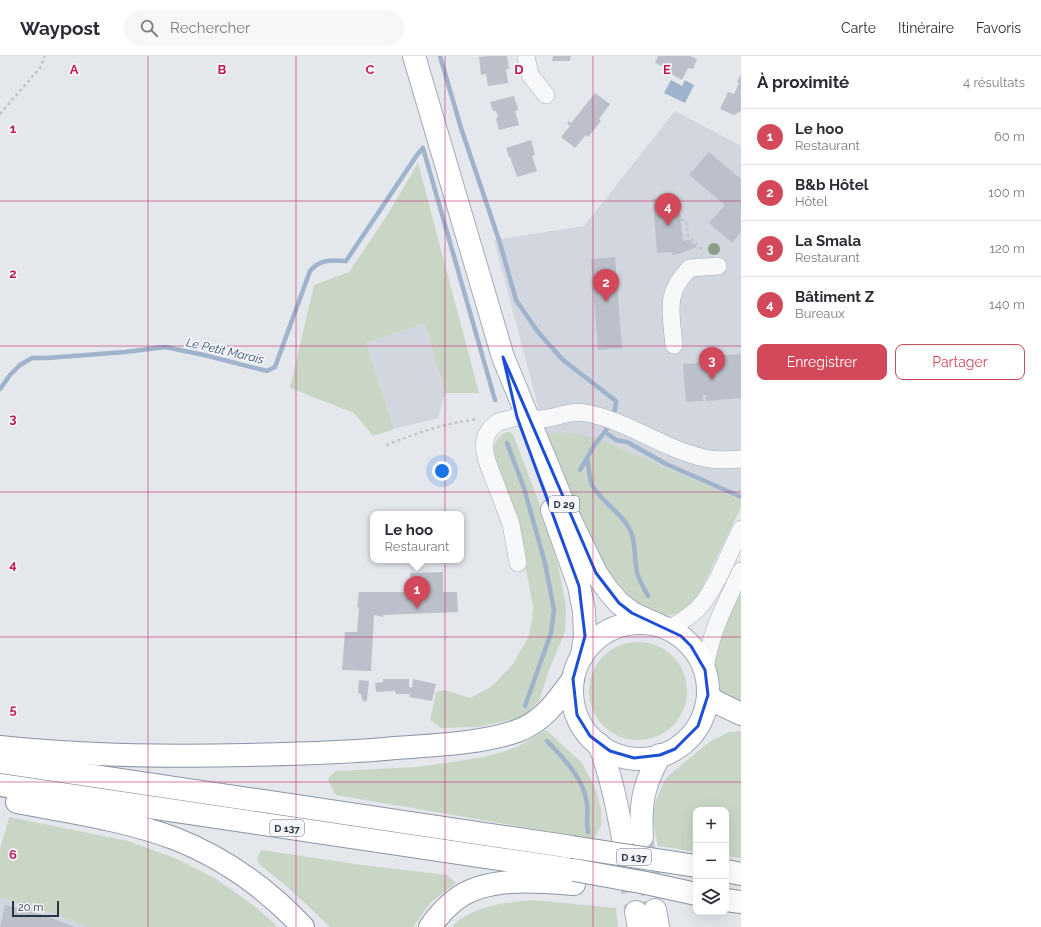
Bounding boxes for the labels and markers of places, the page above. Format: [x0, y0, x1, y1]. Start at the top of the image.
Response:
pin: 4 [655, 193, 681, 226]
pin: 2 [593, 269, 619, 302]
pin: 3 [699, 347, 725, 380]
pin: 1 [404, 576, 430, 609]

